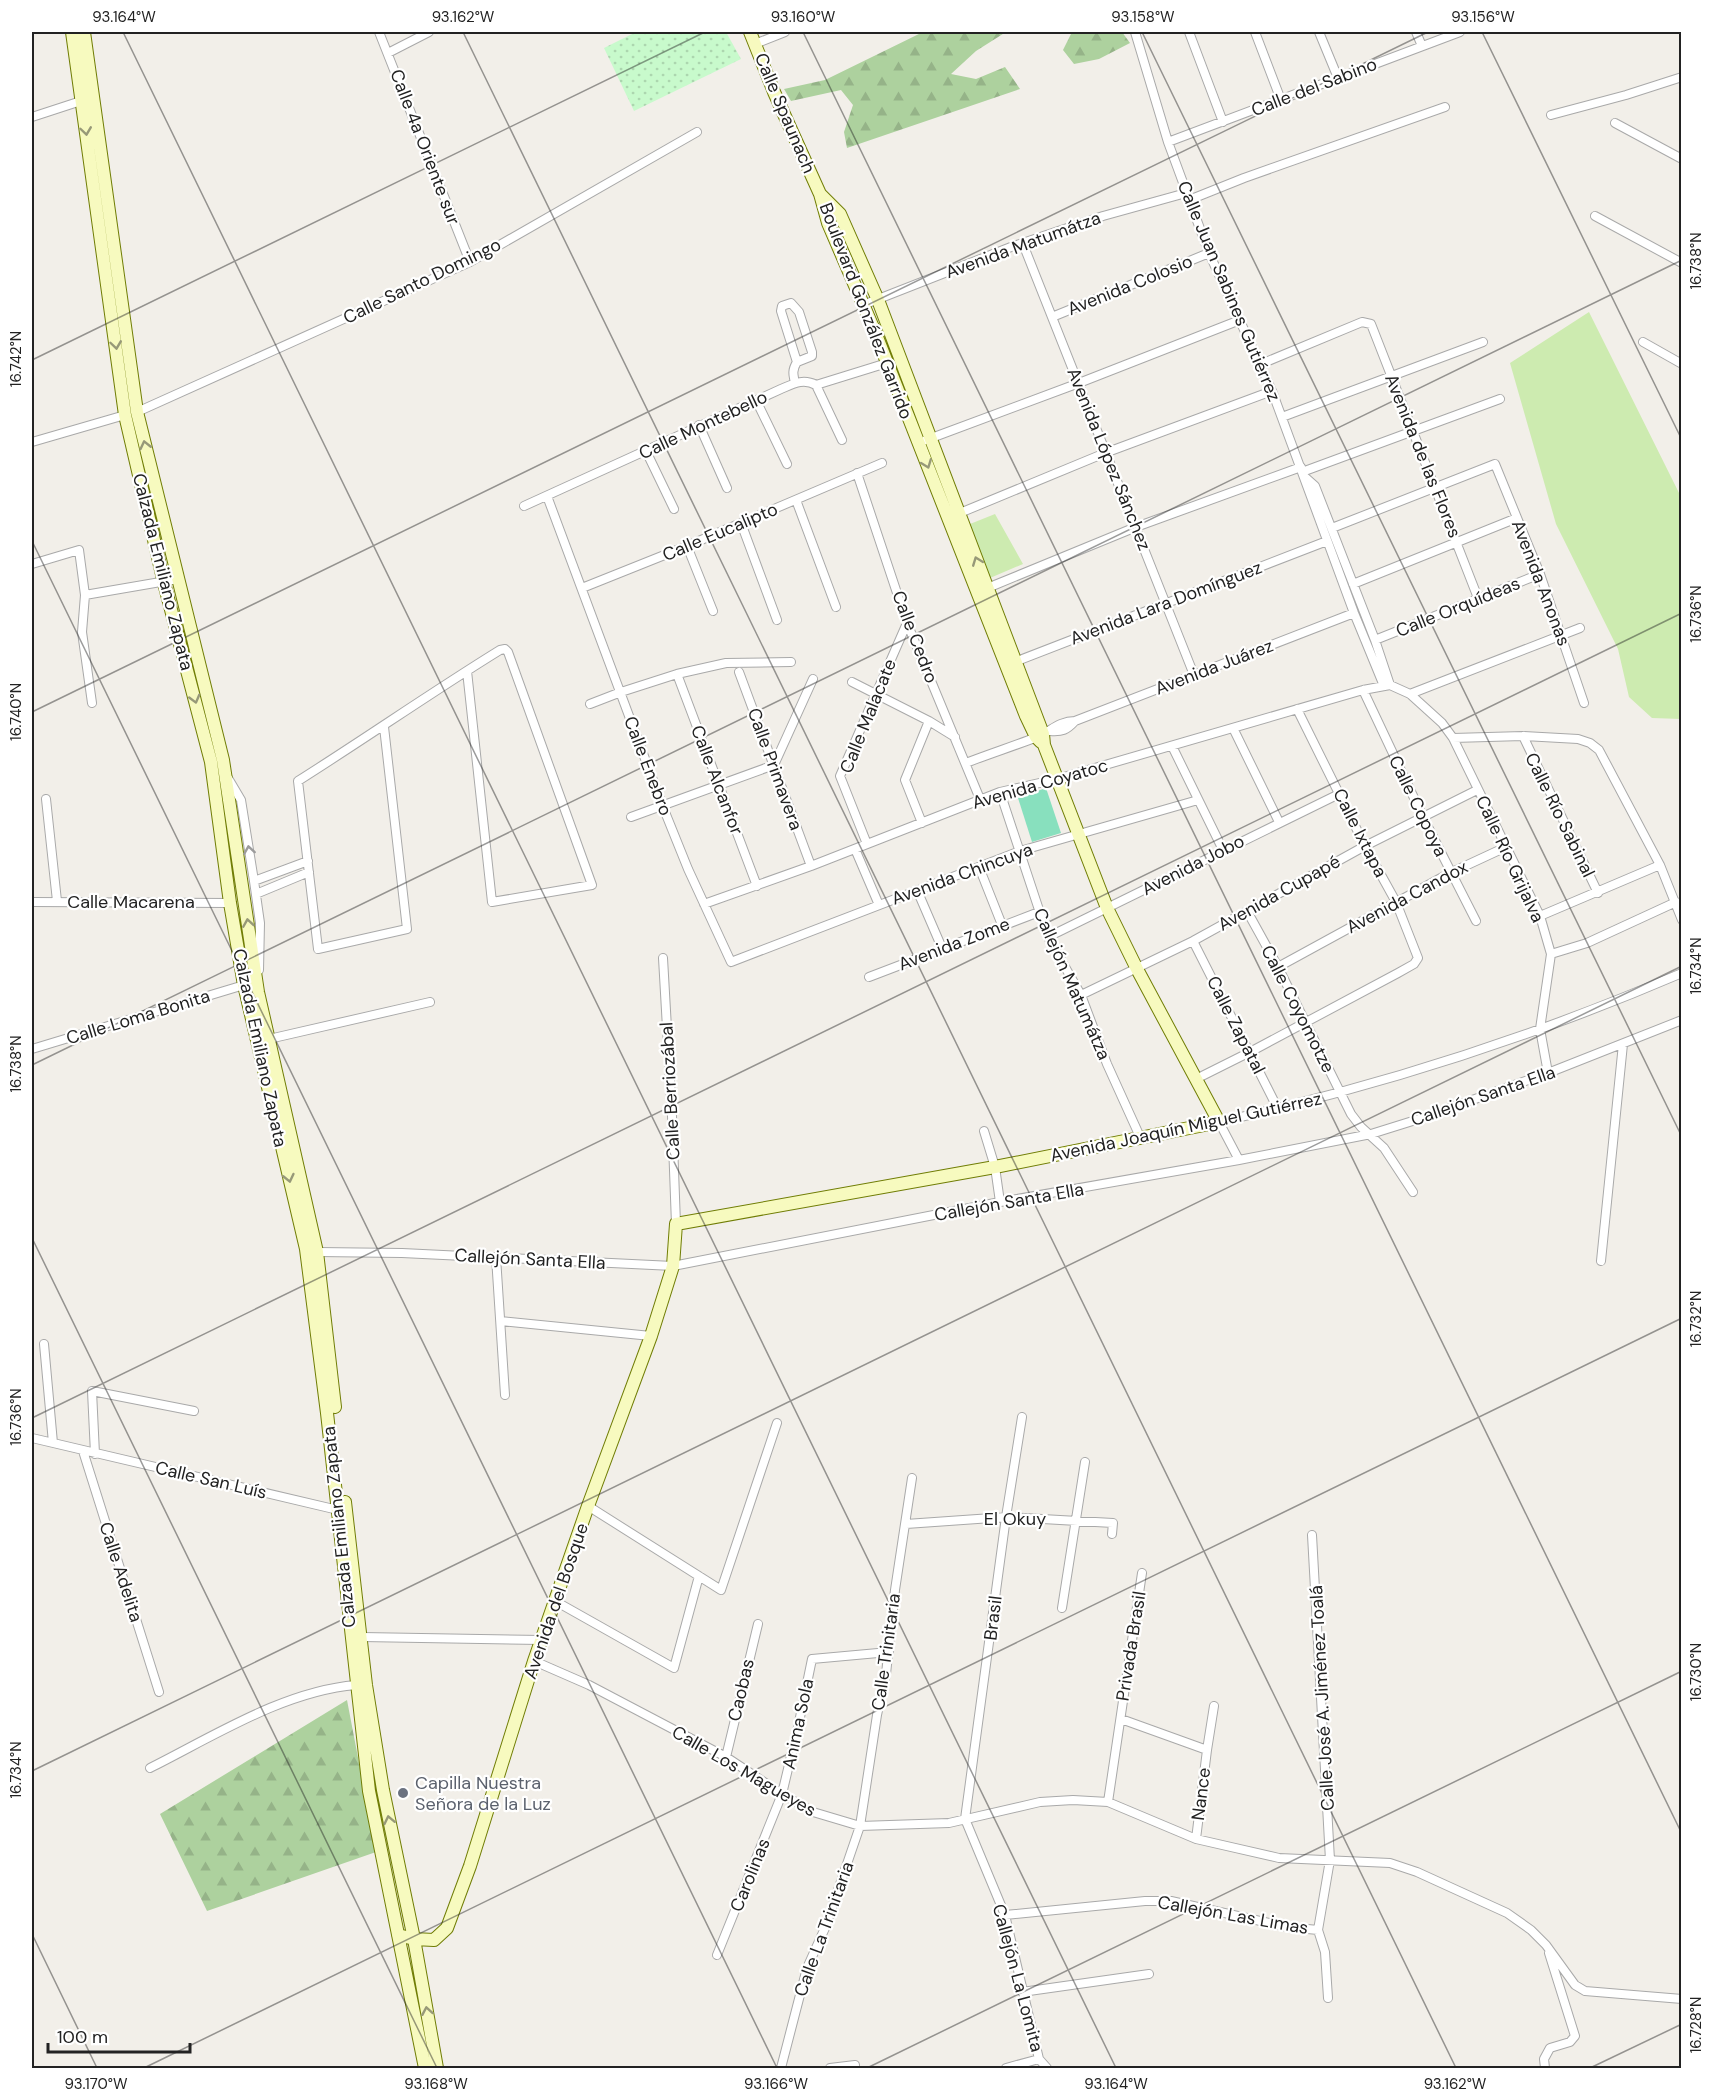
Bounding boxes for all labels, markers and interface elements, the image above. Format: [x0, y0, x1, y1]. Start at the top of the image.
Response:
text: 93.164°W [92, 7, 156, 27]
text: 93.162°W [432, 7, 495, 27]
text: 93.160°W [771, 7, 836, 27]
text: 93.158°W [1111, 7, 1175, 27]
text: 93.156°W [1451, 7, 1515, 27]
street label: Calle Spaunach [749, 49, 821, 177]
street label: Calle del Sabino [1248, 52, 1380, 122]
street label: Calle 4a Oriente sur [384, 66, 466, 228]
one-way arrow [79, 126, 91, 136]
street label: Calle Juan Sabines Gutiérrez [1172, 177, 1286, 405]
street label: Boulevard González Garrido [814, 199, 918, 423]
street label: Avenida Matumátza [942, 206, 1104, 284]
street label: Calle Santo Domingo [339, 232, 505, 330]
text: 16.738°N [1686, 232, 1706, 290]
street label: Avenida Colosio [1064, 249, 1196, 321]
text: 16.742°N [6, 331, 26, 387]
one-way arrow [109, 340, 122, 350]
street label: Avenida López Sánchez [1061, 364, 1157, 554]
street label: Avenida de las Flores [1379, 371, 1467, 541]
street label: Calle Montebello [635, 385, 771, 465]
one-way arrow [140, 440, 153, 450]
one-way arrow [920, 458, 932, 469]
street label: Calzada Emiliano Zapata [127, 471, 199, 673]
street label: Calle Eucalipto [659, 497, 781, 567]
street label: Avenida Anonas [1506, 517, 1576, 649]
street label: Avenida Lara Domínguez [1067, 555, 1265, 651]
one-way arrow [972, 557, 984, 568]
street label: Calle Orquídeas [1392, 571, 1524, 643]
text: 16.736°N [1686, 585, 1706, 643]
street label: Calle Cedro [886, 587, 944, 687]
street label: Avenida Juárez [1151, 633, 1277, 701]
street label: Calle Malacate [834, 655, 902, 777]
text: 16.740°N [6, 683, 26, 741]
one-way arrow [188, 694, 201, 704]
street label: Calle Primavera [742, 705, 808, 833]
street label: Calle Enebro [618, 713, 678, 819]
street label: Calle Alcanfor [685, 722, 749, 838]
street label: Calle Río Sabinal [1519, 749, 1601, 881]
street label: Calle Copoya [1383, 751, 1453, 861]
street label: Avenida Coyatoc [969, 753, 1111, 815]
street label: Calle Ixtapa [1327, 784, 1393, 882]
street label: Calle Río Grijalva [1470, 792, 1550, 926]
street label: Avenida Jobo [1137, 829, 1249, 901]
street label: Avenida Chincuya [888, 837, 1036, 911]
one-way arrow [243, 846, 256, 856]
street label: Avenida Cupapé [1213, 849, 1345, 937]
street label: Avenida Candox [1342, 855, 1472, 939]
street label: Calle Macarena [67, 890, 195, 914]
street label: Callejón Matumátza [1028, 904, 1116, 1064]
street label: Avenida Zome [895, 912, 1013, 976]
one-way arrow [242, 918, 254, 927]
text: 16.734°N [1686, 937, 1706, 995]
street label: Calle Coyomotze [1255, 941, 1341, 1077]
street label: Calzada Emiliano Zapata [227, 947, 293, 1149]
street label: Calle Zapatal [1201, 972, 1271, 1078]
street label: Calle Loma Bonita [63, 984, 213, 1050]
street label: Calle Berriozábal [654, 1021, 686, 1161]
text: 16.738°N [6, 1035, 26, 1093]
street label: Callejón Santa Ella [1408, 1060, 1558, 1132]
street label: Avenida Joaquín Miguel Gutiérrez [1048, 1086, 1324, 1168]
one-way arrow [282, 1173, 295, 1183]
street label: Callejón Santa Ella [932, 1177, 1086, 1227]
street label: Callejón Santa Ella [454, 1243, 606, 1275]
text: 16.732°N [1686, 1291, 1706, 1347]
text: 16.736°N [6, 1388, 26, 1446]
street label: Calzada Emiliano Zapata [316, 1425, 362, 1629]
street label: Calle San Luís [153, 1455, 269, 1505]
street label: El Okuy [984, 1507, 1046, 1531]
street label: Calle Adelita [94, 1519, 148, 1625]
street label: Avenida del Bosque [518, 1520, 594, 1682]
street label: Calle José A. Jiménez Toalá [1304, 1585, 1340, 1811]
street label: Privada Brasil [1110, 1589, 1152, 1703]
street label: Calle Trinitaria [866, 1592, 906, 1712]
street label: Brasil [978, 1594, 1008, 1642]
text: 16.730°N [1686, 1643, 1706, 1701]
street label: Caobas [722, 1656, 760, 1724]
street label: Anima Sola [777, 1676, 819, 1772]
street label: Calle Los Magueyes [667, 1720, 821, 1822]
text: 16.734°N [6, 1741, 26, 1799]
street label: Nance [1186, 1766, 1216, 1822]
place label: Capilla Nuestra Señora de la Luz [415, 1771, 551, 1816]
marker: Capilla Nuestra Señora de la Luz [396, 1786, 410, 1800]
one-way arrow [383, 1815, 396, 1825]
street label: Carolinas [724, 1835, 776, 1915]
street label: Calle La Trinitaria [788, 1858, 860, 2000]
street label: Callejón Las Limas [1156, 1890, 1310, 1940]
street label: Callejón La Lomita [987, 1901, 1049, 2055]
text: 16.728°N [1686, 1997, 1706, 2053]
one-way arrow [421, 2006, 434, 2016]
scale bar [48, 2016, 190, 2054]
text: 100 m [57, 2025, 108, 2049]
text: 93.170°W [64, 2074, 128, 2094]
text: 93.168°W [404, 2074, 468, 2094]
text: 93.166°W [744, 2074, 808, 2094]
text: 93.164°W [1084, 2074, 1148, 2094]
text: 93.162°W [1424, 2074, 1487, 2094]

